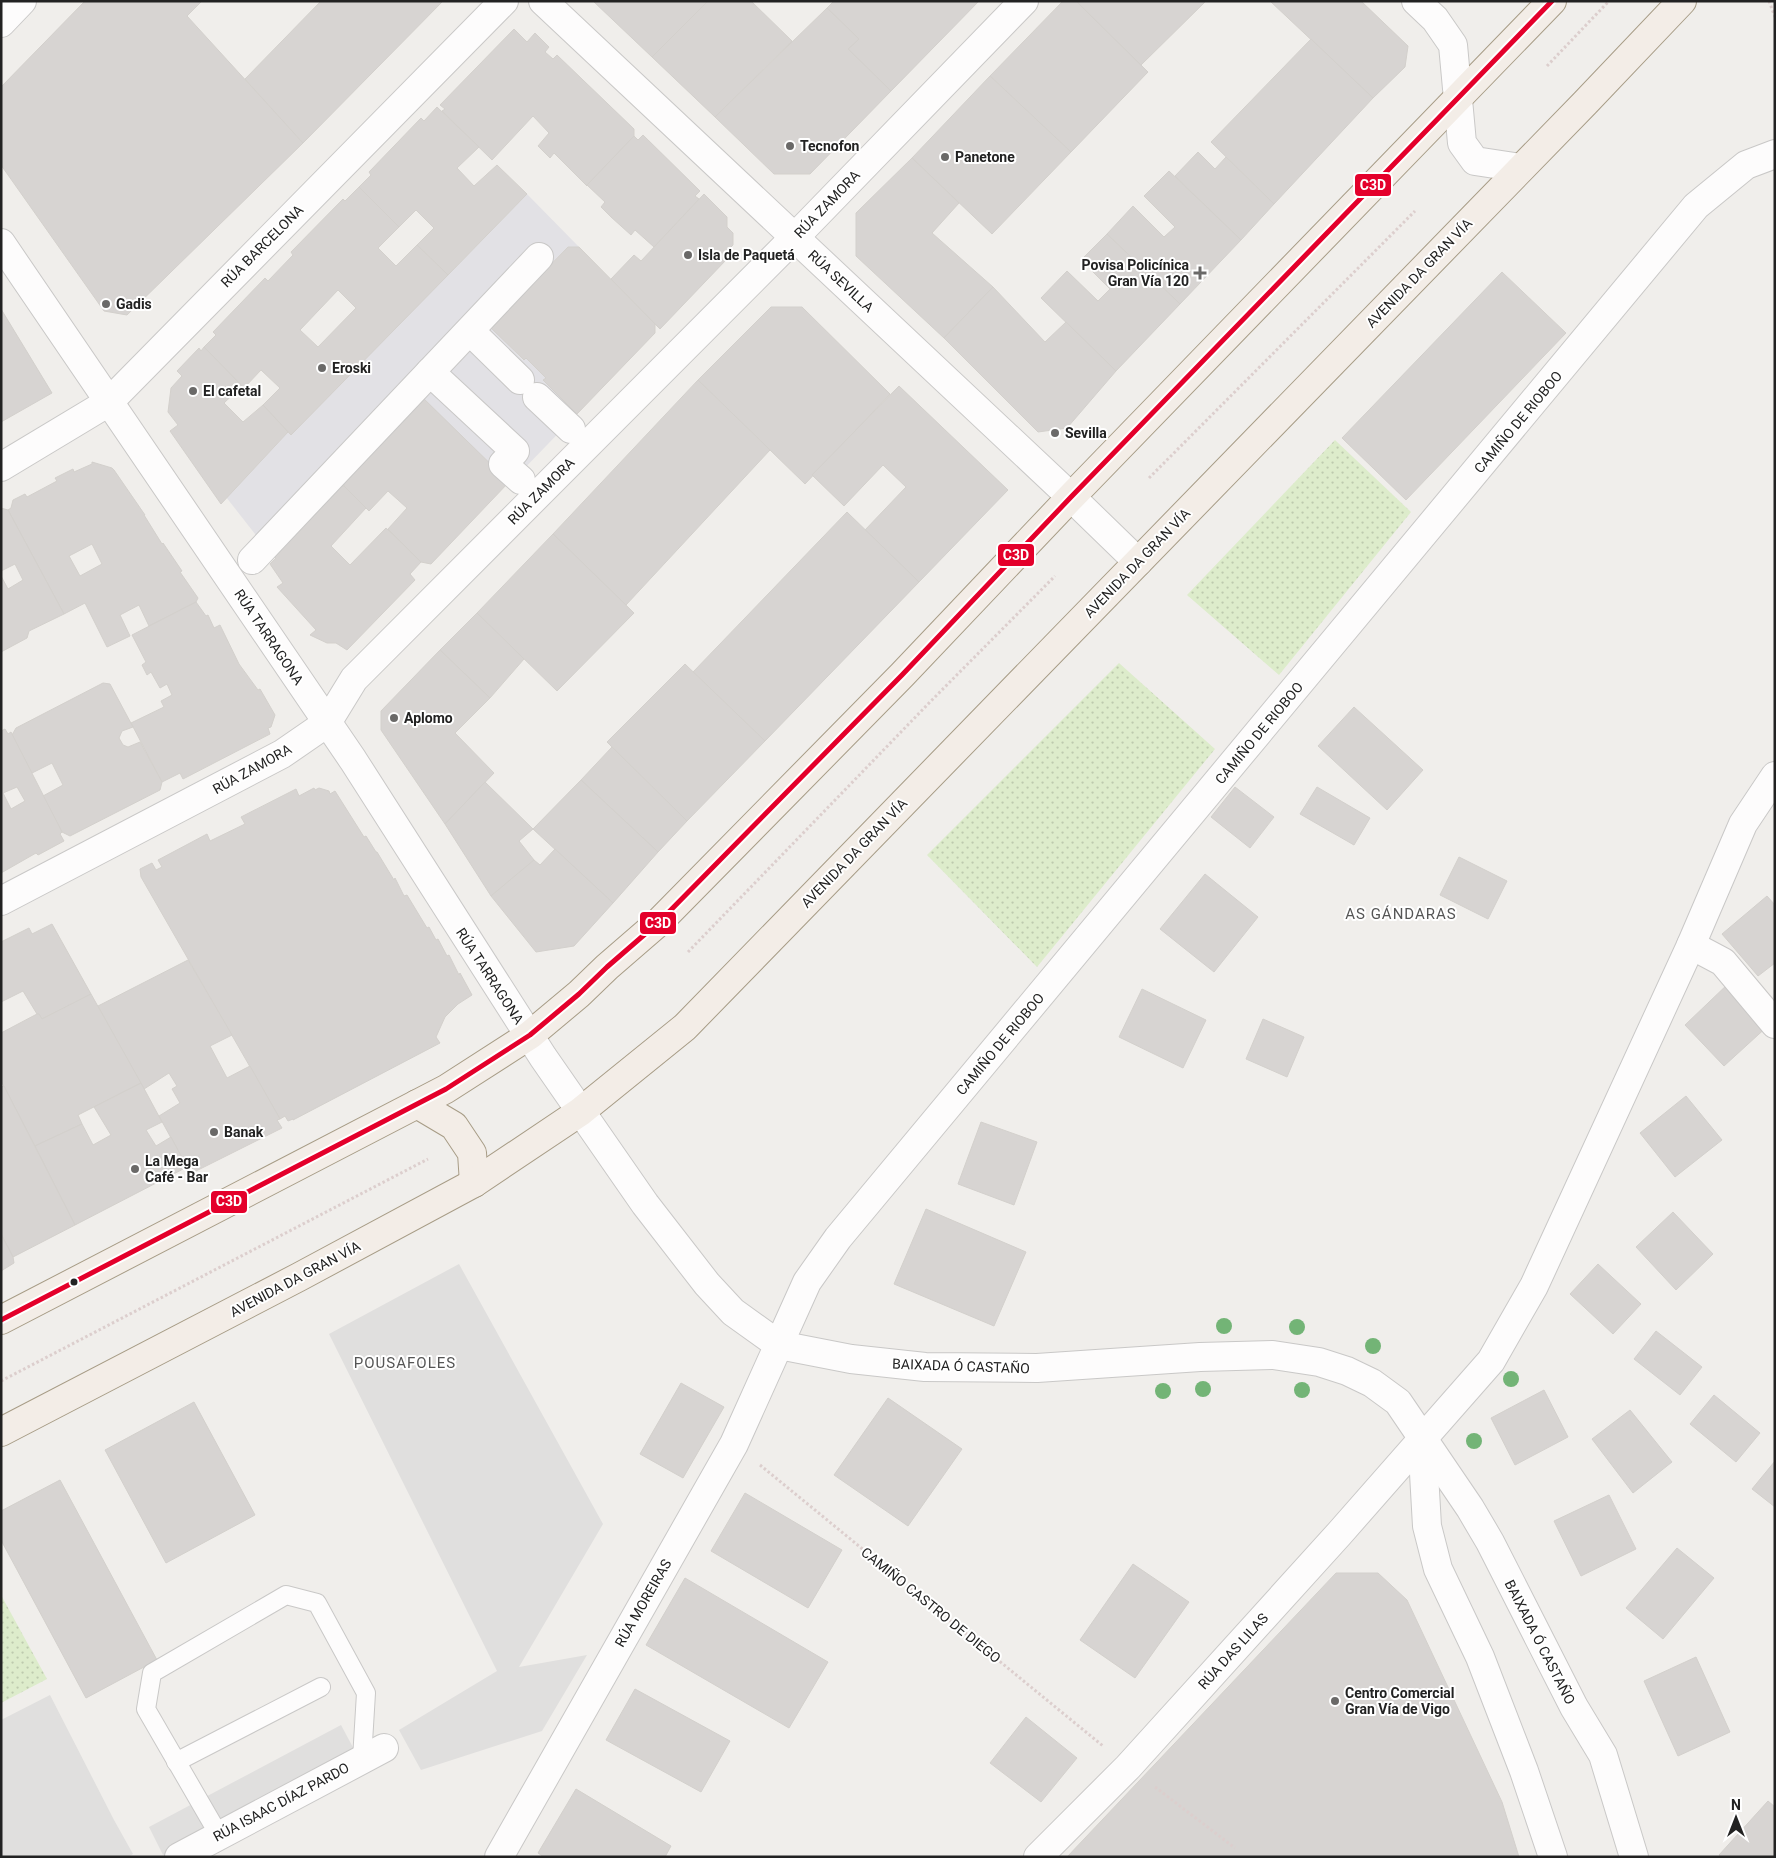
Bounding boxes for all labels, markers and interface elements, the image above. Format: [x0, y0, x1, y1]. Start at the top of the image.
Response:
place label: Tecnofon [800, 138, 860, 154]
marker: Tecnofon [784, 140, 796, 152]
place label: Panetone [955, 149, 1015, 165]
marker: Panetone [939, 151, 951, 163]
street label: RÚA ZAMORA [790, 166, 863, 241]
line badge: C3D [1354, 173, 1392, 197]
text: C3D [1360, 177, 1386, 193]
street label: RÚA BARCELONA [217, 201, 306, 290]
street label: AVENIDA DA GRAN VÍA [1362, 215, 1475, 331]
street label: RÚA SEVILLA [805, 246, 878, 315]
place label: Isla de Paquetá [698, 247, 795, 263]
marker: Isla de Paquetá [682, 249, 694, 261]
place label: Povisa Policínica Gran Vía 120 [1082, 257, 1189, 289]
marker: Povisa Policínica Gran Vía 120 [1193, 266, 1207, 280]
place label: Gadis [116, 296, 152, 312]
marker: Gadis [100, 298, 112, 310]
place label: Eroski [332, 360, 371, 376]
marker: Eroski [316, 362, 328, 374]
street label: CAMIÑO DE RIOBOO [1470, 367, 1565, 476]
place label: El cafetal [203, 383, 261, 399]
marker: El cafetal [187, 385, 199, 397]
place label: Sevilla [1065, 425, 1107, 441]
marker: Sevilla [1049, 427, 1061, 439]
street label: RÚA ZAMORA [504, 454, 578, 528]
street label: AVENIDA DA GRAN VÍA [1080, 505, 1193, 621]
line badge: C3D [997, 543, 1035, 567]
text: C3D [1003, 547, 1029, 563]
street label: RÚA TARRAGONA [231, 586, 308, 688]
street label: CAMIÑO DE RIOBOO [1211, 678, 1306, 787]
place label: Aplomo [404, 710, 453, 726]
marker: Aplomo [388, 712, 400, 724]
street label: RÚA ZAMORA [209, 740, 294, 797]
street label: AVENIDA DA GRAN VÍA [797, 795, 910, 911]
district label: AS GÁNDARAS [1345, 905, 1457, 923]
line badge: C3D [639, 911, 677, 935]
text: C3D [645, 915, 671, 931]
street label: RÚA TARRAGONA [453, 924, 528, 1027]
street label: CAMIÑO DE RIOBOO [952, 989, 1047, 1098]
place label: Banak [224, 1124, 264, 1140]
marker: Banak [208, 1126, 220, 1138]
place label: La Mega Café - Bar [145, 1153, 208, 1185]
marker: La Mega Café - Bar [129, 1163, 141, 1175]
line badge: C3D [210, 1190, 248, 1214]
text: C3D [216, 1193, 242, 1209]
street label: AVENIDA DA GRAN VÍA [227, 1237, 363, 1320]
unlabelled marker [69, 1277, 79, 1287]
district label: POUSAFOLES [354, 1354, 456, 1372]
street label: BAIXADA Ó CASTAÑO [892, 1355, 1030, 1376]
street label: CAMIÑO CASTRO DE DIEGO [858, 1543, 1005, 1666]
street label: RÚA MOREIRAS [611, 1556, 675, 1650]
street label: BAIXADA Ó CASTAÑO [1502, 1577, 1579, 1707]
street label: RÚA DAS LILAS [1194, 1609, 1271, 1692]
place label: Centro Comercial Gran Vía de Vigo [1345, 1685, 1455, 1717]
marker: Centro Comercial Gran Vía de Vigo [1329, 1695, 1341, 1707]
street label: RÚA ISAAC DÍAZ PARDO [210, 1758, 352, 1845]
north arrow [1711, 1793, 1761, 1843]
text: N [1731, 1797, 1741, 1813]

